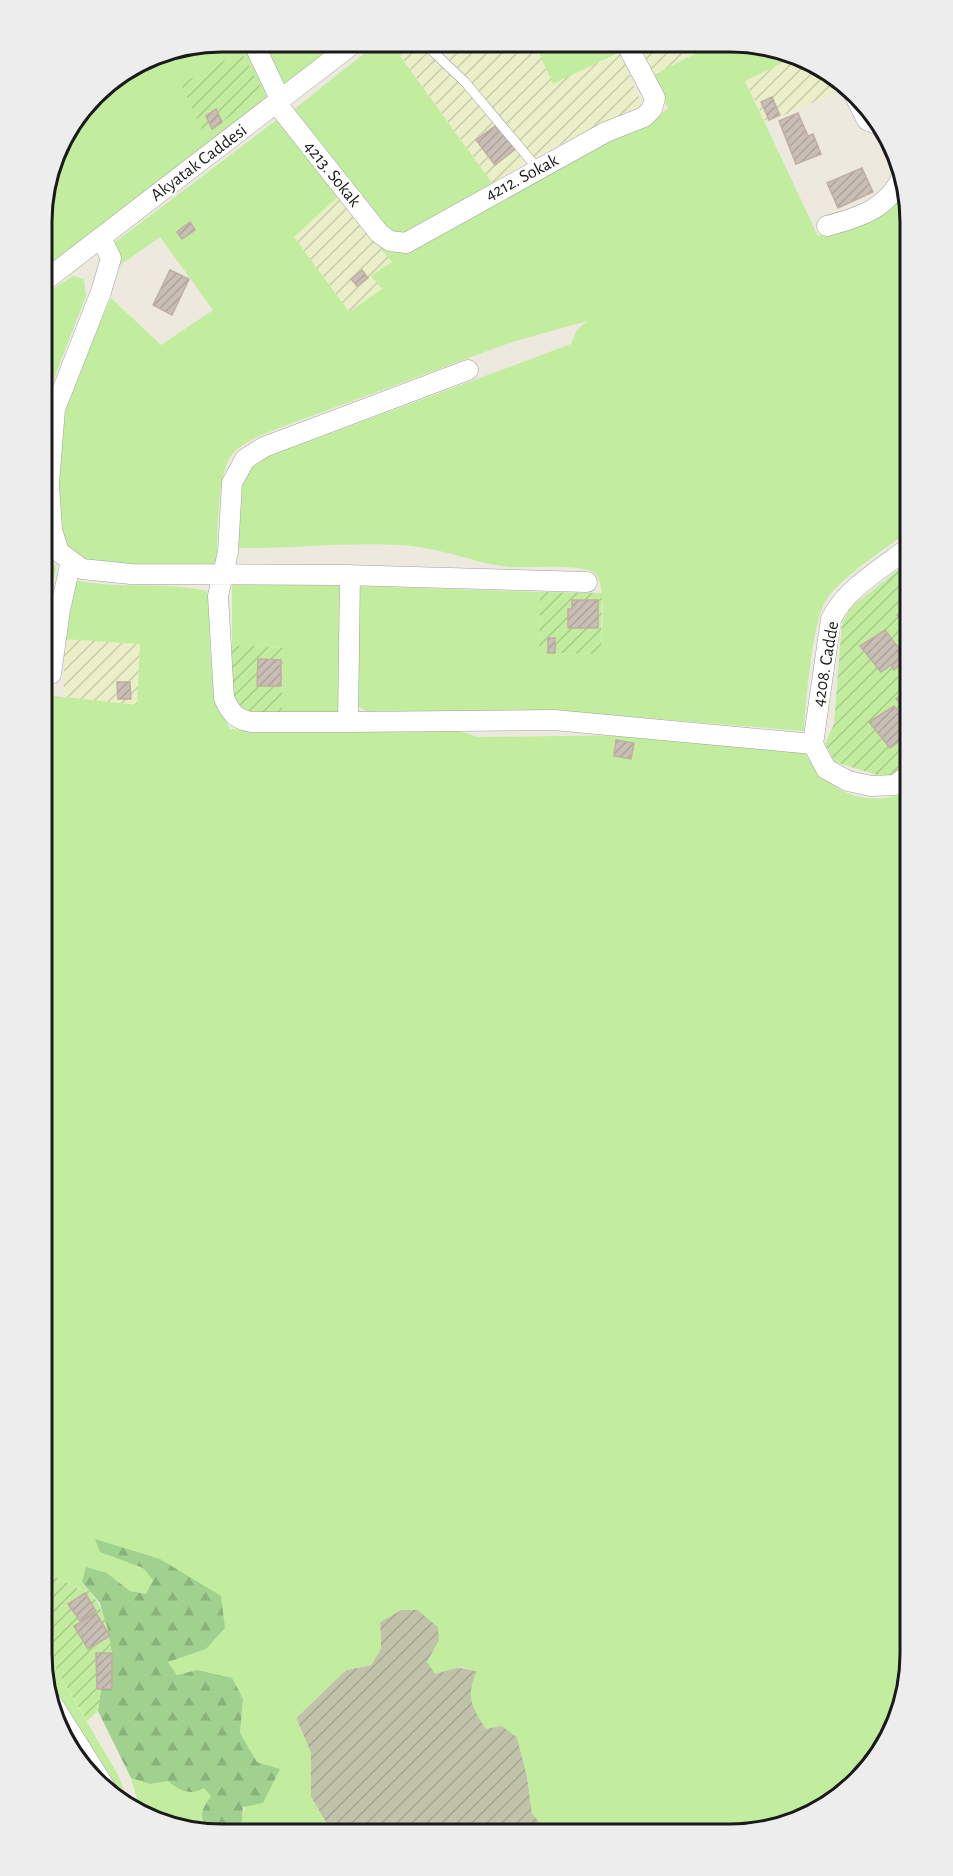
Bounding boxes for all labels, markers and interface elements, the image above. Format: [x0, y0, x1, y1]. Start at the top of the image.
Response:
street label: Akyatak Caddesi [148, 121, 250, 205]
street label: 4213. Sokak [300, 138, 364, 211]
street label: 4212. Sokak [483, 151, 562, 205]
street label: 4208. Cadde [810, 620, 842, 708]

